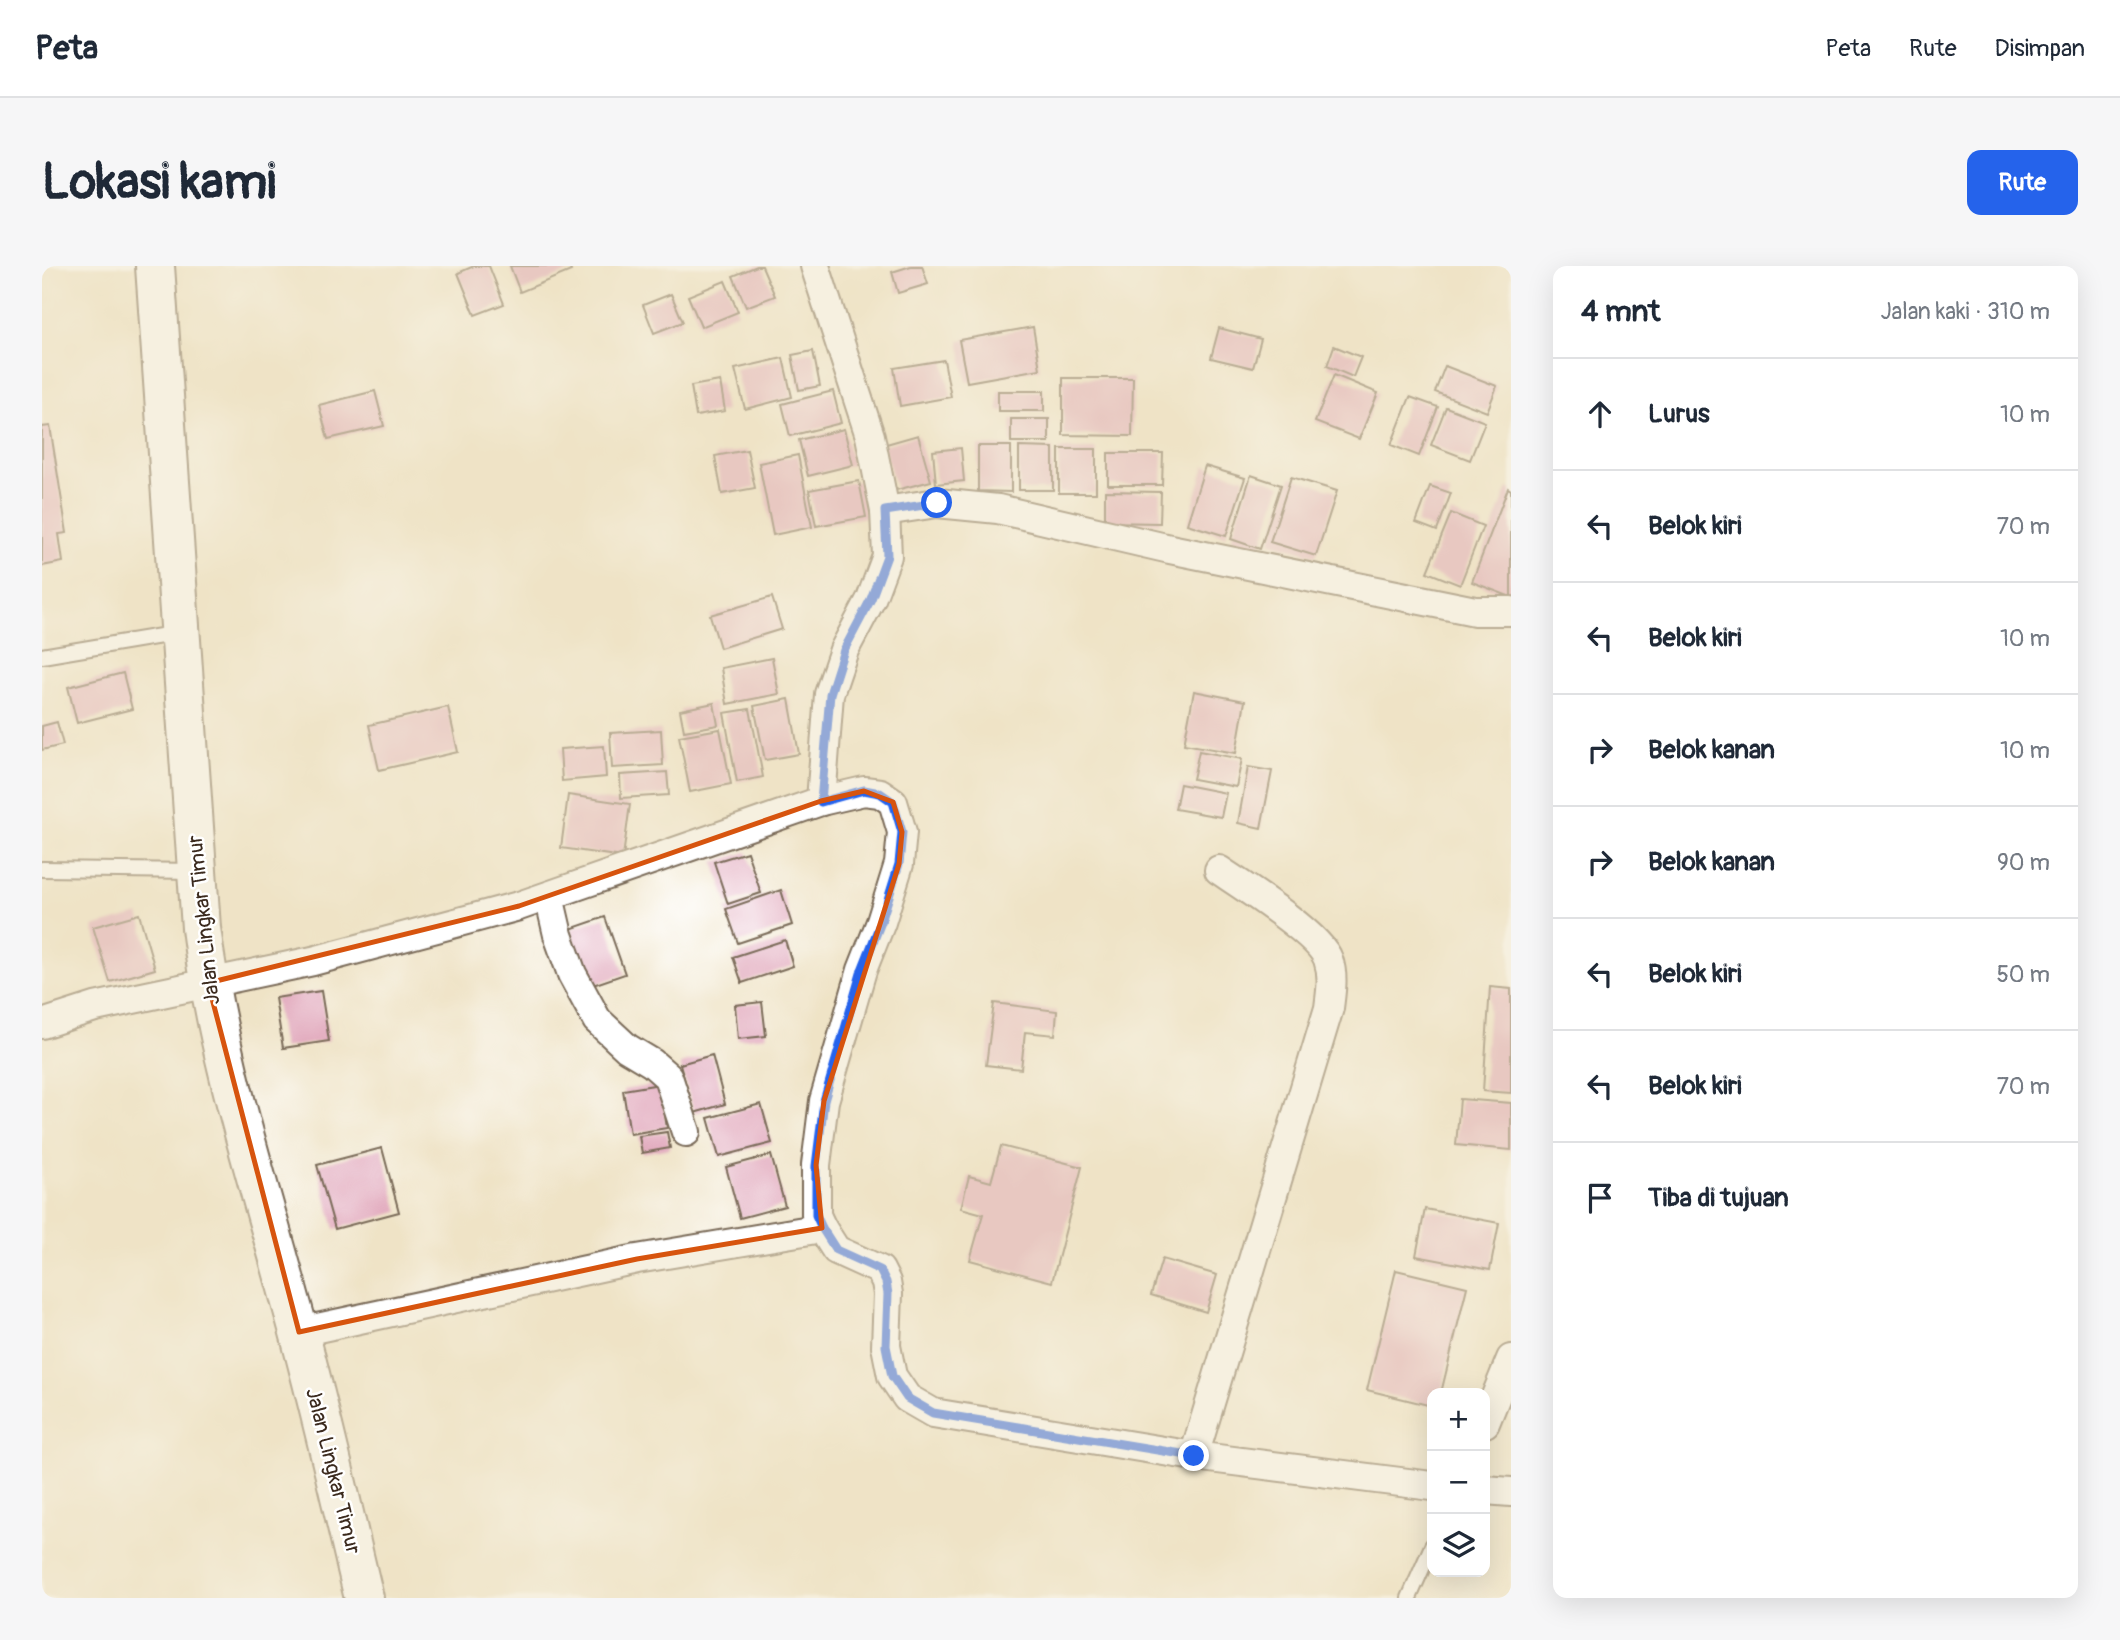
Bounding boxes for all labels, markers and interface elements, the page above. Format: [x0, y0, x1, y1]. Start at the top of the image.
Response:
text: Peta [35, 28, 98, 69]
text: Peta [1825, 34, 1871, 63]
text: Rute [1909, 34, 1957, 63]
text: Disimpan [1995, 34, 2085, 63]
button: Rute [1967, 150, 2078, 215]
text: Lokasi kami [42, 152, 276, 213]
text: 4 mnt [1581, 293, 1660, 330]
text: Jalan kaki · 310 m [1880, 297, 2050, 326]
icon: ahead [1581, 395, 1619, 433]
text: Lurus [1648, 398, 1710, 430]
text: 10 m [2000, 400, 2050, 429]
route start [921, 487, 952, 518]
icon: left [1581, 507, 1619, 545]
text: Belok kiri [1648, 510, 1742, 542]
text: 70 m [1997, 512, 2050, 541]
icon: left [1581, 619, 1619, 657]
text: Belok kiri [1648, 622, 1742, 654]
text: 10 m [2000, 624, 2050, 653]
icon: right [1581, 731, 1619, 769]
text: Belok kanan [1648, 734, 1775, 766]
text: 10 m [2000, 736, 2050, 765]
street label: Jalan Lingkar Timur [182, 833, 226, 1006]
icon: right [1581, 843, 1619, 881]
text: Belok kanan [1648, 846, 1775, 878]
text: 90 m [1997, 848, 2050, 877]
icon: left [1581, 955, 1619, 993]
text: Belok kiri [1648, 958, 1742, 990]
text: 50 m [1996, 960, 2050, 989]
icon: left [1581, 1067, 1619, 1105]
text: Belok kiri [1648, 1070, 1742, 1102]
text: 70 m [1997, 1072, 2050, 1101]
icon: arrive [1581, 1179, 1619, 1217]
text: Tiba di tujuan [1648, 1182, 1789, 1214]
street label: Jalan Lingkar Timur [299, 1385, 367, 1557]
map controls [1427, 1388, 1490, 1577]
button: + [1427, 1388, 1490, 1451]
route end [1178, 1440, 1209, 1471]
button: − [1427, 1451, 1490, 1514]
button: layers [1427, 1514, 1490, 1577]

